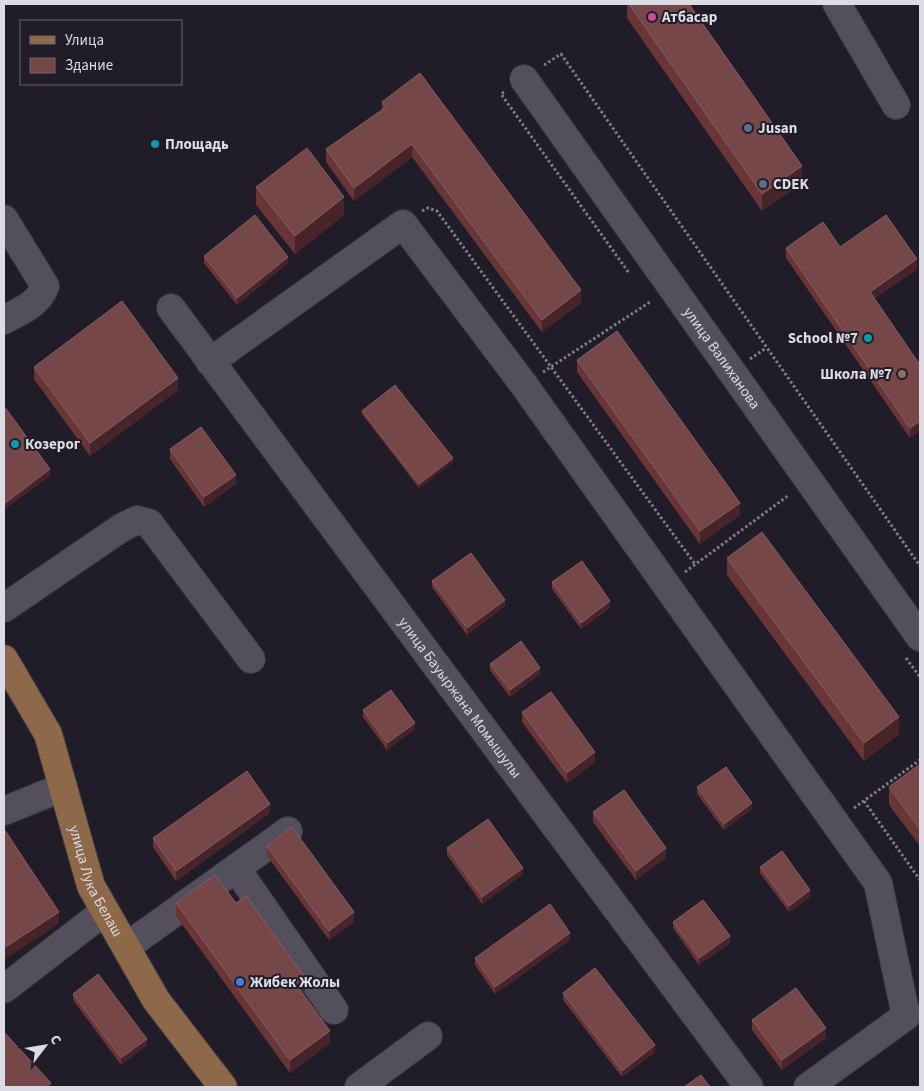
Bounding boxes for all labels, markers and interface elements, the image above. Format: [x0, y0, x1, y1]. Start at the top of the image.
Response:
place label: Атбасар [661, 7, 718, 28]
marker: Атбасар [646, 11, 658, 23]
legend [20, 20, 182, 85]
text: Улица [65, 30, 104, 51]
text: Здание [65, 55, 113, 76]
place label: Jusan [758, 118, 797, 139]
marker: Jusan [742, 122, 754, 134]
place label: Площадь [165, 134, 229, 155]
marker: Площадь [149, 138, 161, 150]
place label: CDEK [773, 174, 809, 195]
marker: CDEK [757, 178, 769, 190]
street label: улица Валиханова [678, 303, 765, 414]
place label: School №7 [788, 328, 858, 349]
marker: School №7 [862, 332, 874, 344]
place label: Школа №7 [820, 364, 892, 385]
marker: Школа №7 [896, 368, 908, 380]
place label: Козерог [25, 434, 81, 455]
marker: Козерог [9, 438, 21, 450]
street label: улица Бауыржана Момышулы [393, 613, 526, 783]
street label: улица Лука Белаш [63, 823, 128, 941]
place label: Жибек Жолы [250, 972, 340, 993]
marker: Жибек Жолы [234, 976, 246, 988]
north arrow [20, 1021, 70, 1071]
text: С [45, 1031, 66, 1048]

